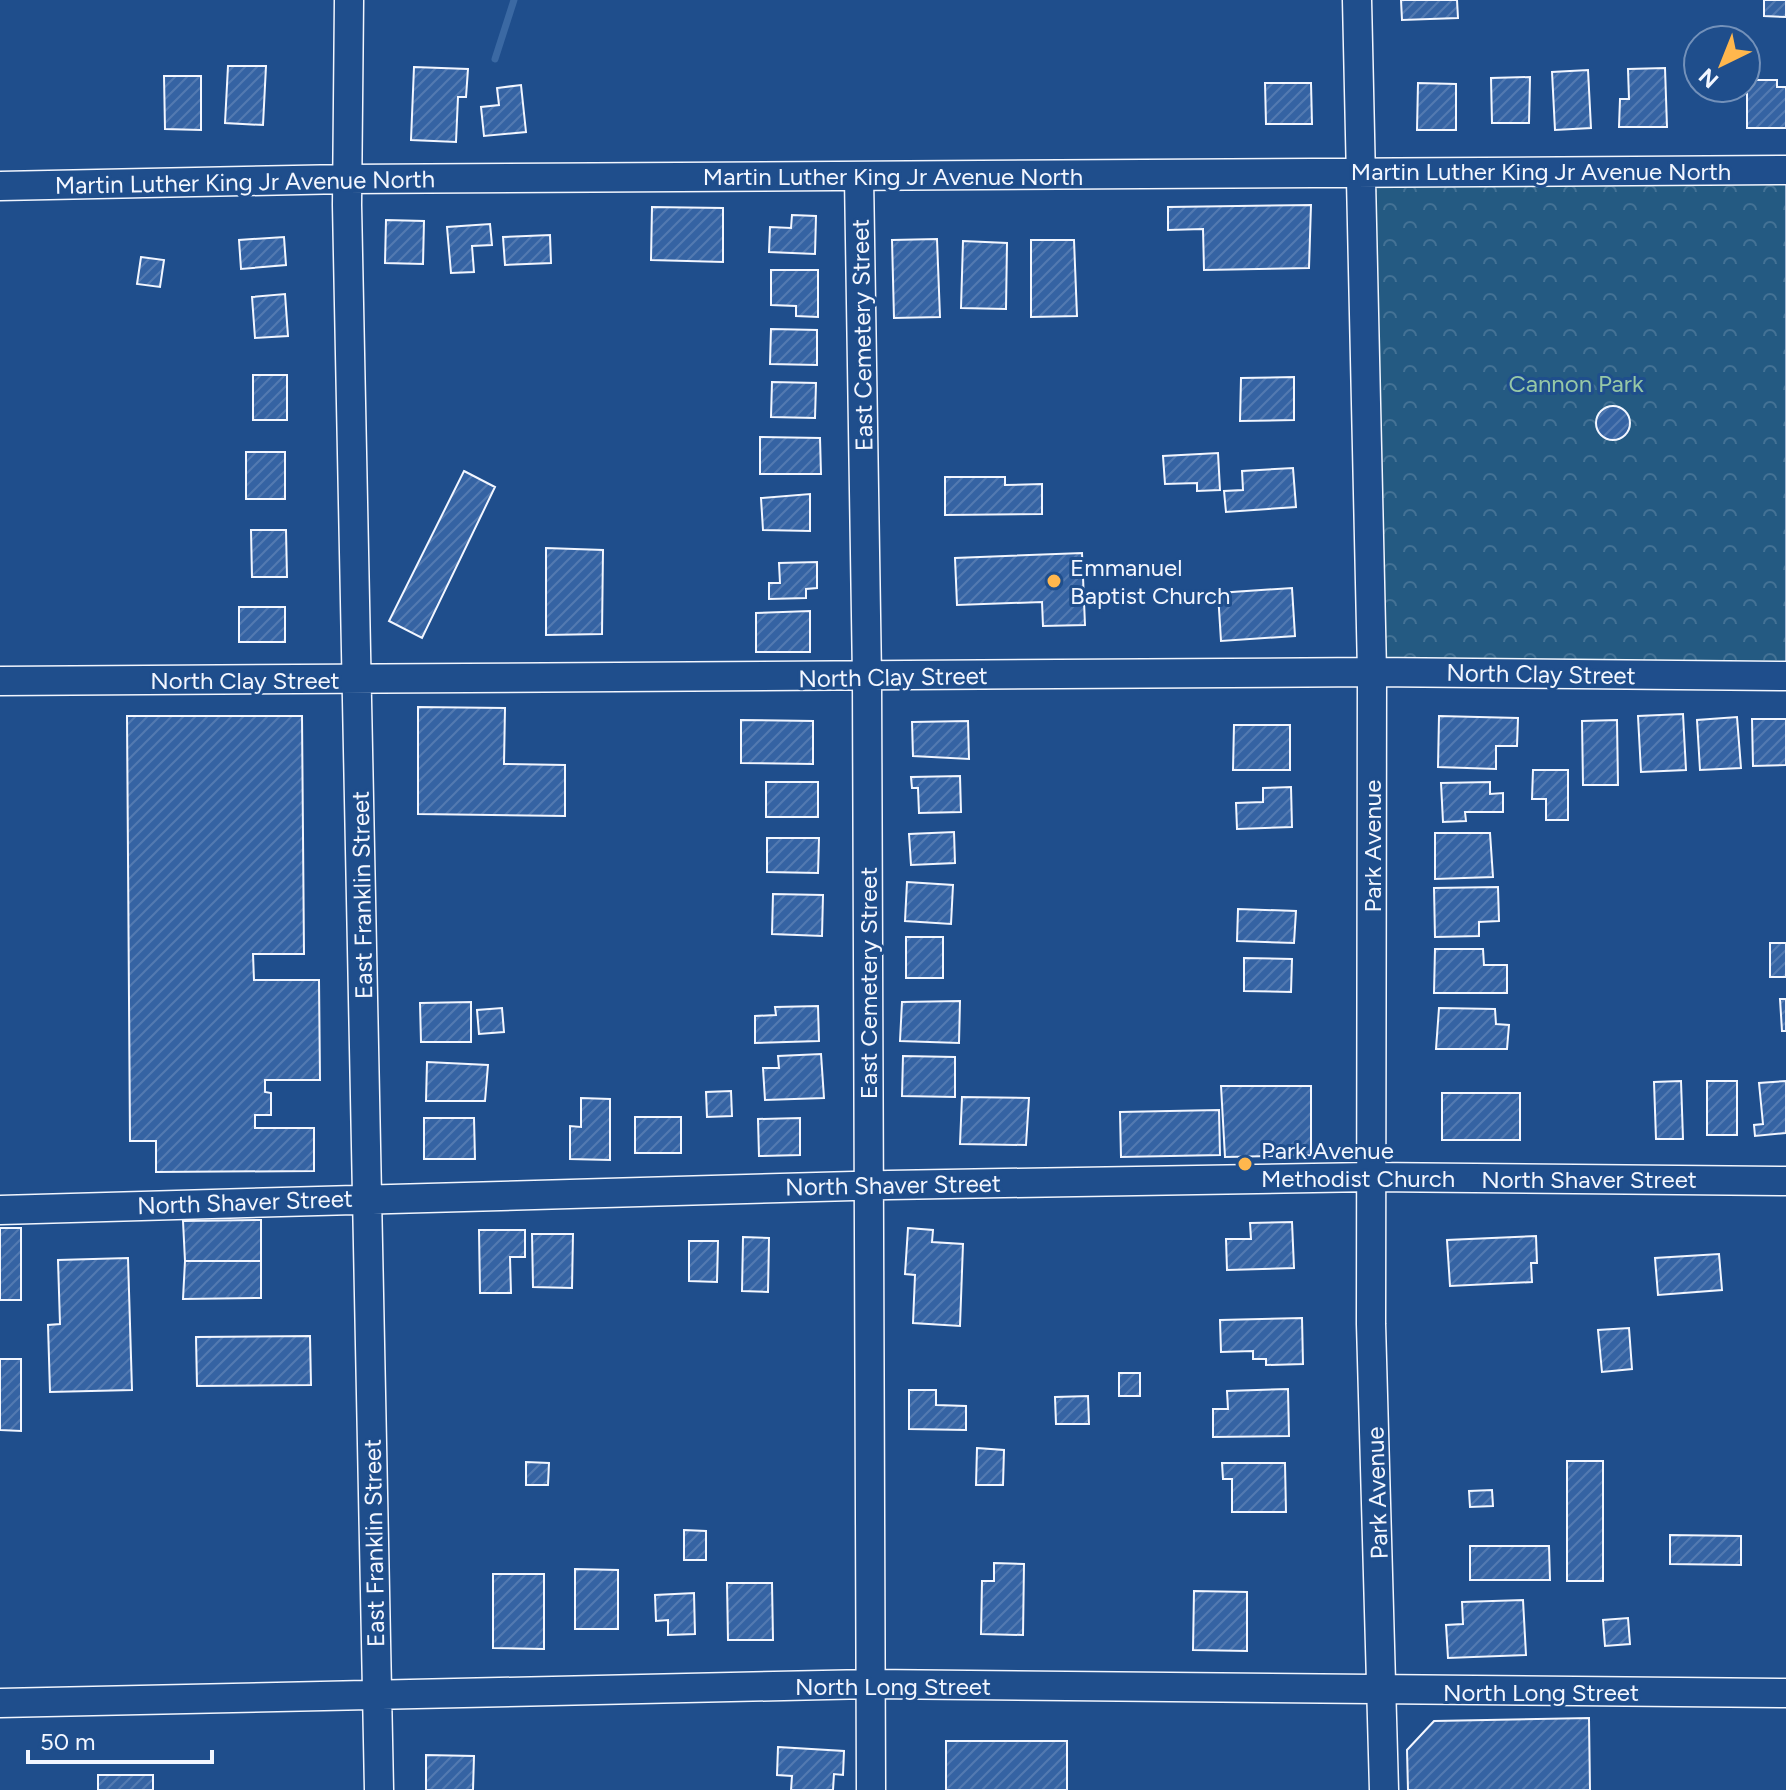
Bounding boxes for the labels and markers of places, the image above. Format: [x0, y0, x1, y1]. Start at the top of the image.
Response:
place label: Emmanuel Baptist Church [1070, 553, 1231, 610]
marker: Emmanuel Baptist Church [1045, 572, 1063, 590]
place label: Park Avenue Methodist Church [1261, 1136, 1455, 1193]
marker: Park Avenue Methodist Church [1236, 1155, 1254, 1173]

